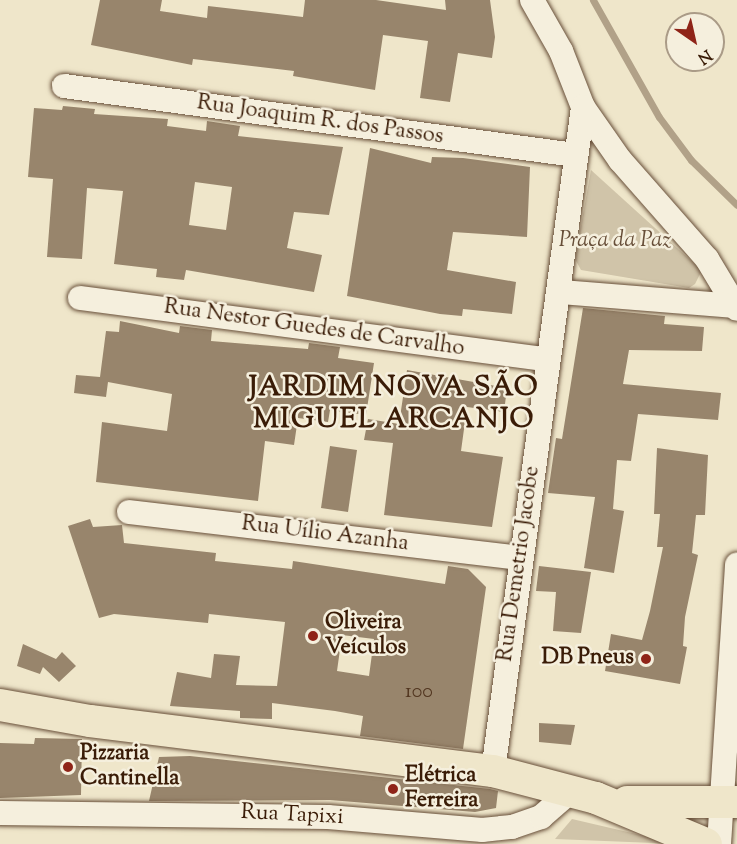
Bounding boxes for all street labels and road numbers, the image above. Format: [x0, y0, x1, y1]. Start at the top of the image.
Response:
street label: Rua Joaquim R. dos Passos [195, 91, 445, 151]
street label: Rua Nestor Guedes de Carvalho [162, 295, 466, 363]
street label: Rua Demetrio Jacobe [493, 464, 547, 664]
street label: Rua Uílio Azanha [240, 512, 410, 558]
street label: Rua Tapixi [240, 800, 344, 832]

